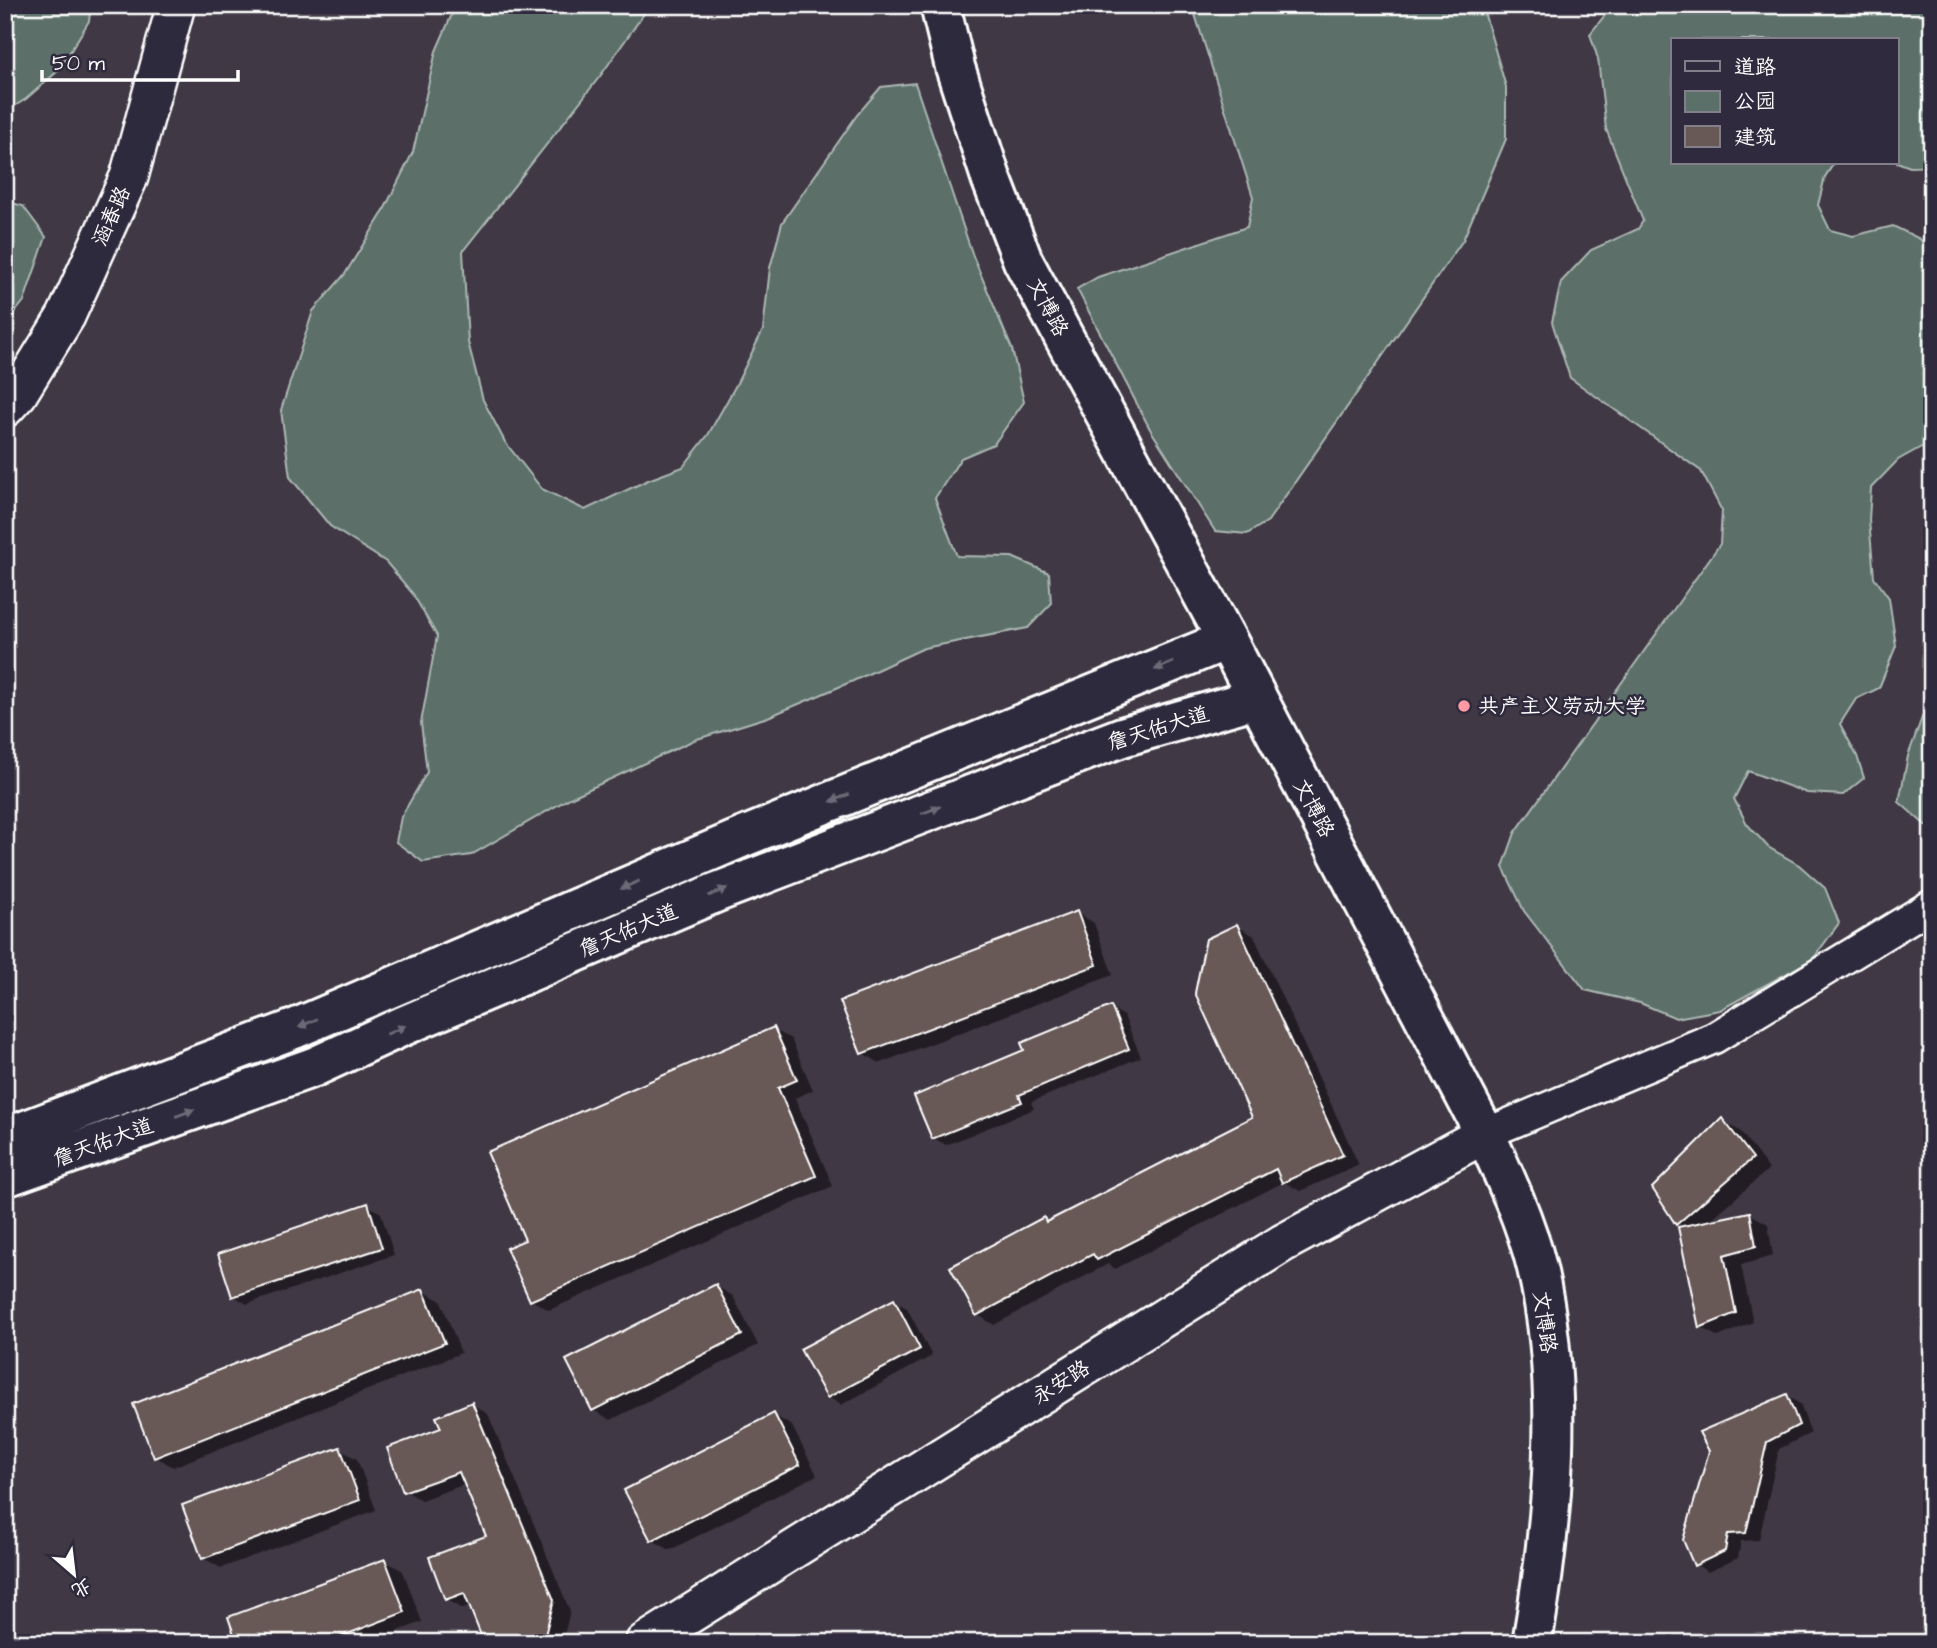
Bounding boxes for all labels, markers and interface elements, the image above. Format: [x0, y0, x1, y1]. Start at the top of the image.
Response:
scale bar [42, 38, 238, 82]
legend [1671, 38, 1898, 164]
text: 50 m [52, 49, 106, 78]
text: 道路 [1734, 53, 1776, 82]
text: 公园 [1734, 87, 1776, 116]
text: 建筑 [1734, 123, 1776, 152]
street label: 涵春路 [85, 182, 138, 251]
street label: 文博路 [1020, 273, 1075, 342]
one-way arrow [1153, 660, 1174, 671]
place label: 共产主义劳动大学 [1478, 692, 1646, 721]
marker: 共产主义劳动大学 [1456, 698, 1472, 714]
street label: 詹天佑大道 [1104, 699, 1213, 758]
street label: 文博路 [1286, 774, 1341, 843]
one-way arrow [829, 792, 850, 803]
one-way arrow [920, 805, 941, 816]
one-way arrow [619, 880, 640, 891]
one-way arrow [708, 886, 729, 897]
street label: 詹天佑大道 [574, 897, 682, 964]
one-way arrow [298, 1017, 318, 1029]
one-way arrow [386, 1024, 407, 1035]
one-way arrow [174, 1107, 195, 1118]
street label: 詹天佑大道 [49, 1111, 157, 1174]
street label: 文博路 [1526, 1289, 1563, 1355]
street label: 永安路 [1027, 1353, 1096, 1411]
north arrow [38, 1540, 108, 1610]
text: 北 [67, 1571, 96, 1604]

